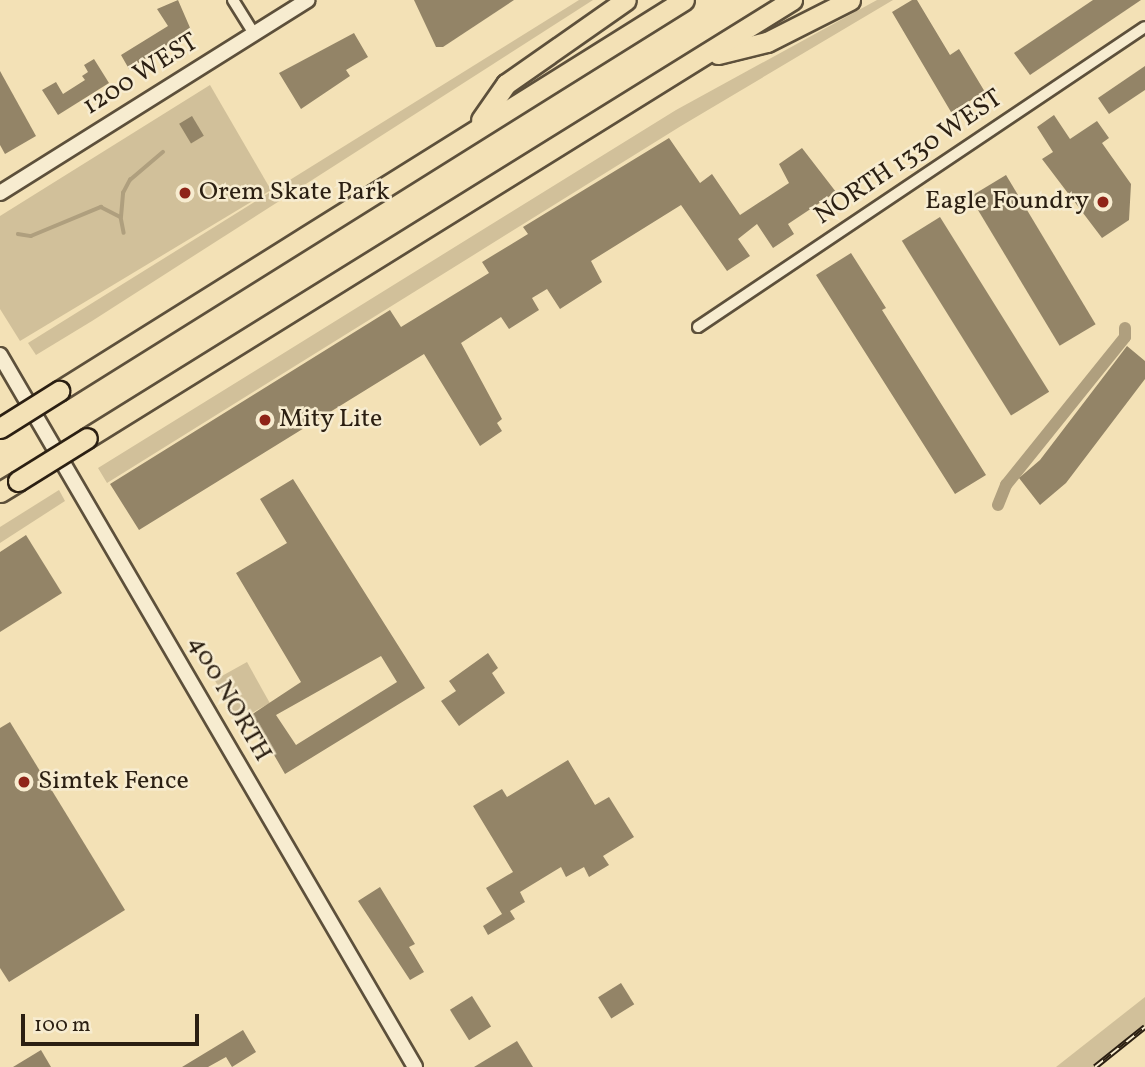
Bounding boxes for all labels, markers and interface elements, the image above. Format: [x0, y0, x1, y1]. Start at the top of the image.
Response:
street label: 1200 WEST [77, 27, 205, 123]
street label: NORTH 1330 WEST [809, 83, 1009, 233]
place label: Orem Skate Park [199, 177, 390, 209]
marker: Orem Skate Park [177, 185, 193, 201]
place label: Eagle Foundry [925, 186, 1089, 218]
marker: Eagle Foundry [1095, 194, 1111, 210]
place label: Mity Lite [279, 404, 383, 436]
marker: Mity Lite [257, 412, 273, 428]
street label: 400 NORTH [180, 630, 278, 768]
place label: Simtek Fence [38, 766, 189, 798]
marker: Simtek Fence [16, 774, 32, 790]
scale bar [24, 1000, 203, 1044]
text: 100 m [34, 1011, 91, 1040]

